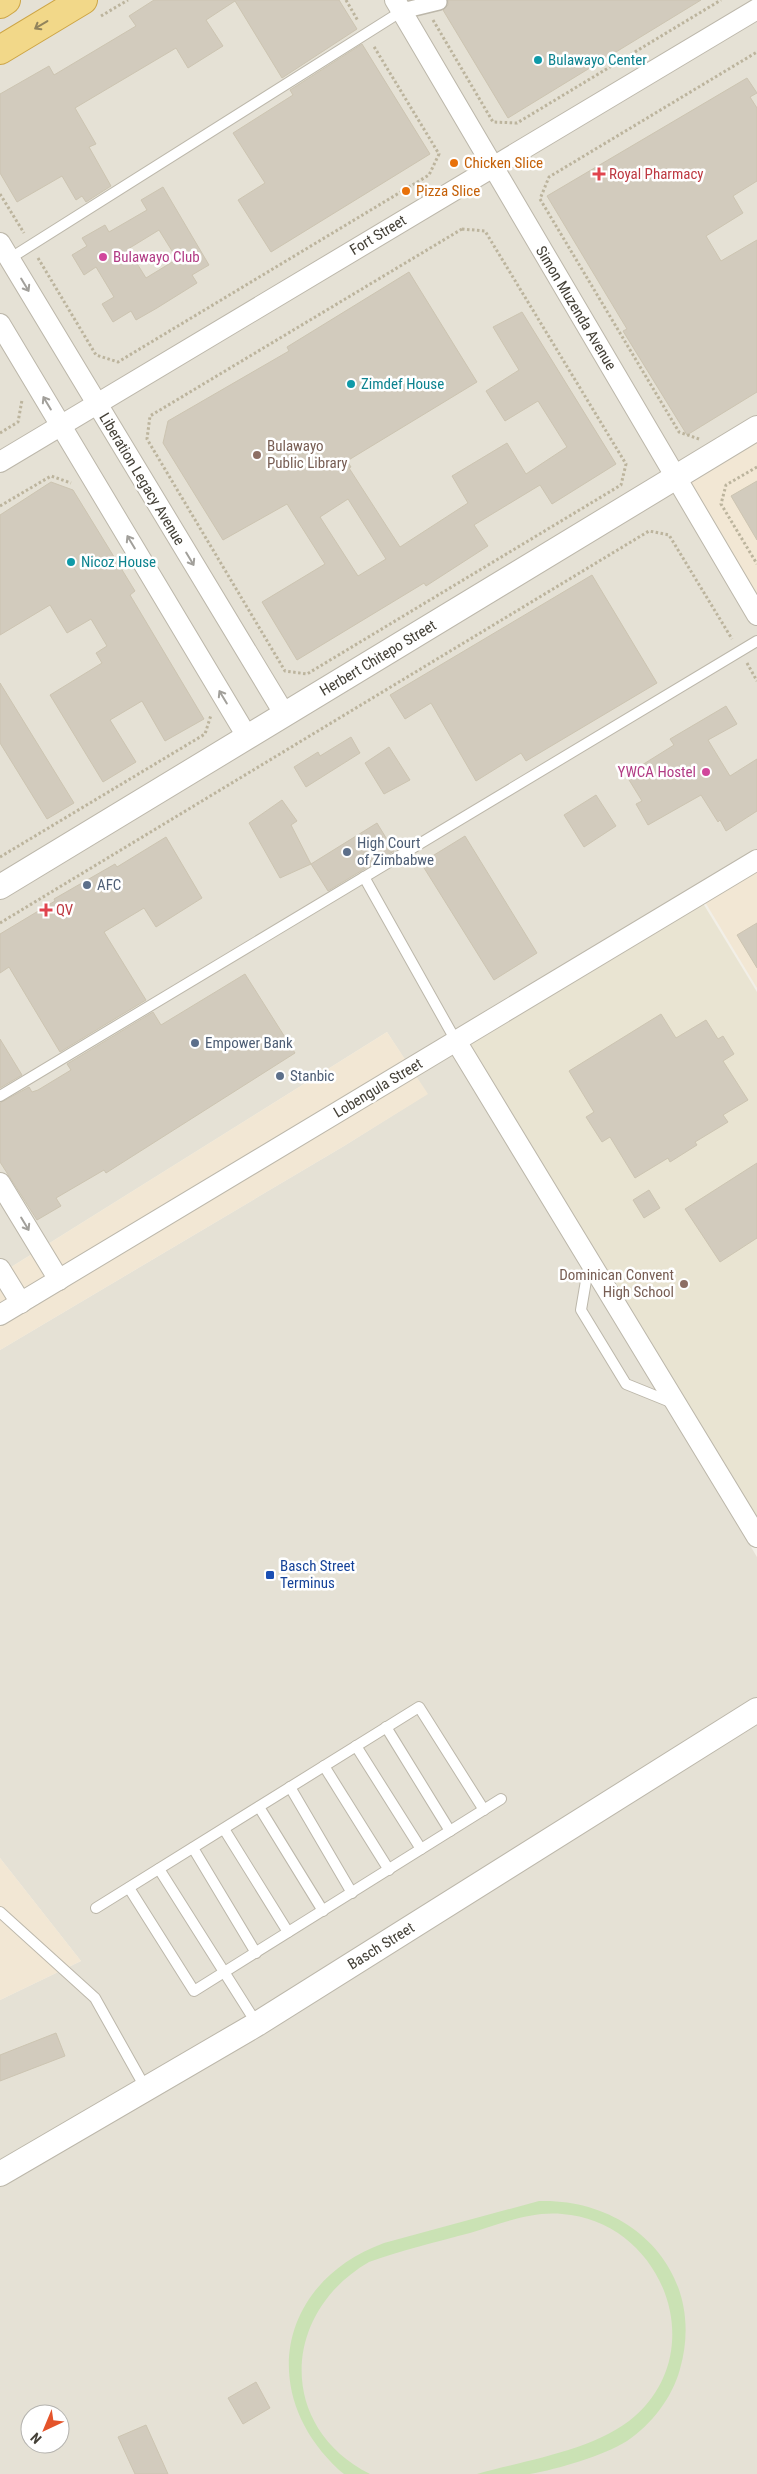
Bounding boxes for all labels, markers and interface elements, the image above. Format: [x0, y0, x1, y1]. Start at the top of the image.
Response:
one-way arrow [35, 21, 49, 31]
place label: Bulawayo Center [548, 51, 647, 69]
marker: Bulawayo Center [532, 54, 544, 66]
place label: Chicken Slice [464, 154, 543, 172]
marker: Chicken Slice [448, 157, 460, 169]
place label: Royal Pharmacy [609, 165, 704, 183]
marker: Royal Pharmacy [593, 168, 605, 180]
place label: Pizza Slice [416, 182, 480, 200]
marker: Pizza Slice [400, 185, 412, 197]
street label: Fort Street [347, 211, 409, 259]
street label: Simon Muzenda Avenue [532, 243, 620, 373]
place label: Bulawayo Club [113, 248, 200, 266]
marker: Bulawayo Club [97, 251, 109, 263]
one-way arrow [21, 277, 31, 291]
place label: Zimdef House [361, 375, 444, 393]
marker: Zimdef House [345, 378, 357, 390]
one-way arrow [42, 396, 52, 410]
street label: Liberation Legacy Avenue [95, 410, 189, 548]
place label: Bulawayo Public Library [267, 437, 348, 472]
marker: Bulawayo Public Library [251, 449, 263, 461]
one-way arrow [125, 536, 135, 550]
one-way arrow [186, 551, 196, 565]
place label: Nicoz House [81, 553, 156, 571]
marker: Nicoz House [65, 556, 77, 568]
street label: Herbert Chitepo Street [317, 616, 439, 700]
one-way arrow [218, 690, 228, 704]
place label: YWCA Hostel [617, 763, 696, 781]
marker: YWCA Hostel [700, 766, 712, 778]
place label: High Court of Zimbabwe [357, 834, 434, 869]
marker: High Court of Zimbabwe [341, 846, 353, 858]
place label: AFC [97, 876, 121, 894]
marker: AFC [81, 879, 93, 891]
place label: QV [56, 901, 74, 919]
marker: QV [40, 904, 52, 916]
place label: Empower Bank [205, 1034, 293, 1052]
marker: Empower Bank [189, 1037, 201, 1049]
street label: Lobengula Street [330, 1054, 426, 1122]
place label: Stanbic [290, 1067, 335, 1085]
marker: Stanbic [274, 1070, 286, 1082]
one-way arrow [21, 1217, 31, 1231]
place label: Dominican Convent High School [559, 1266, 674, 1301]
marker: Dominican Convent High School [678, 1278, 690, 1290]
place label: Basch Street Terminus [280, 1557, 355, 1592]
marker: Basch Street Terminus [264, 1569, 276, 1581]
street label: Basch Street [344, 1918, 418, 1974]
north arrow [20, 2404, 70, 2454]
text: N [27, 2430, 45, 2447]

